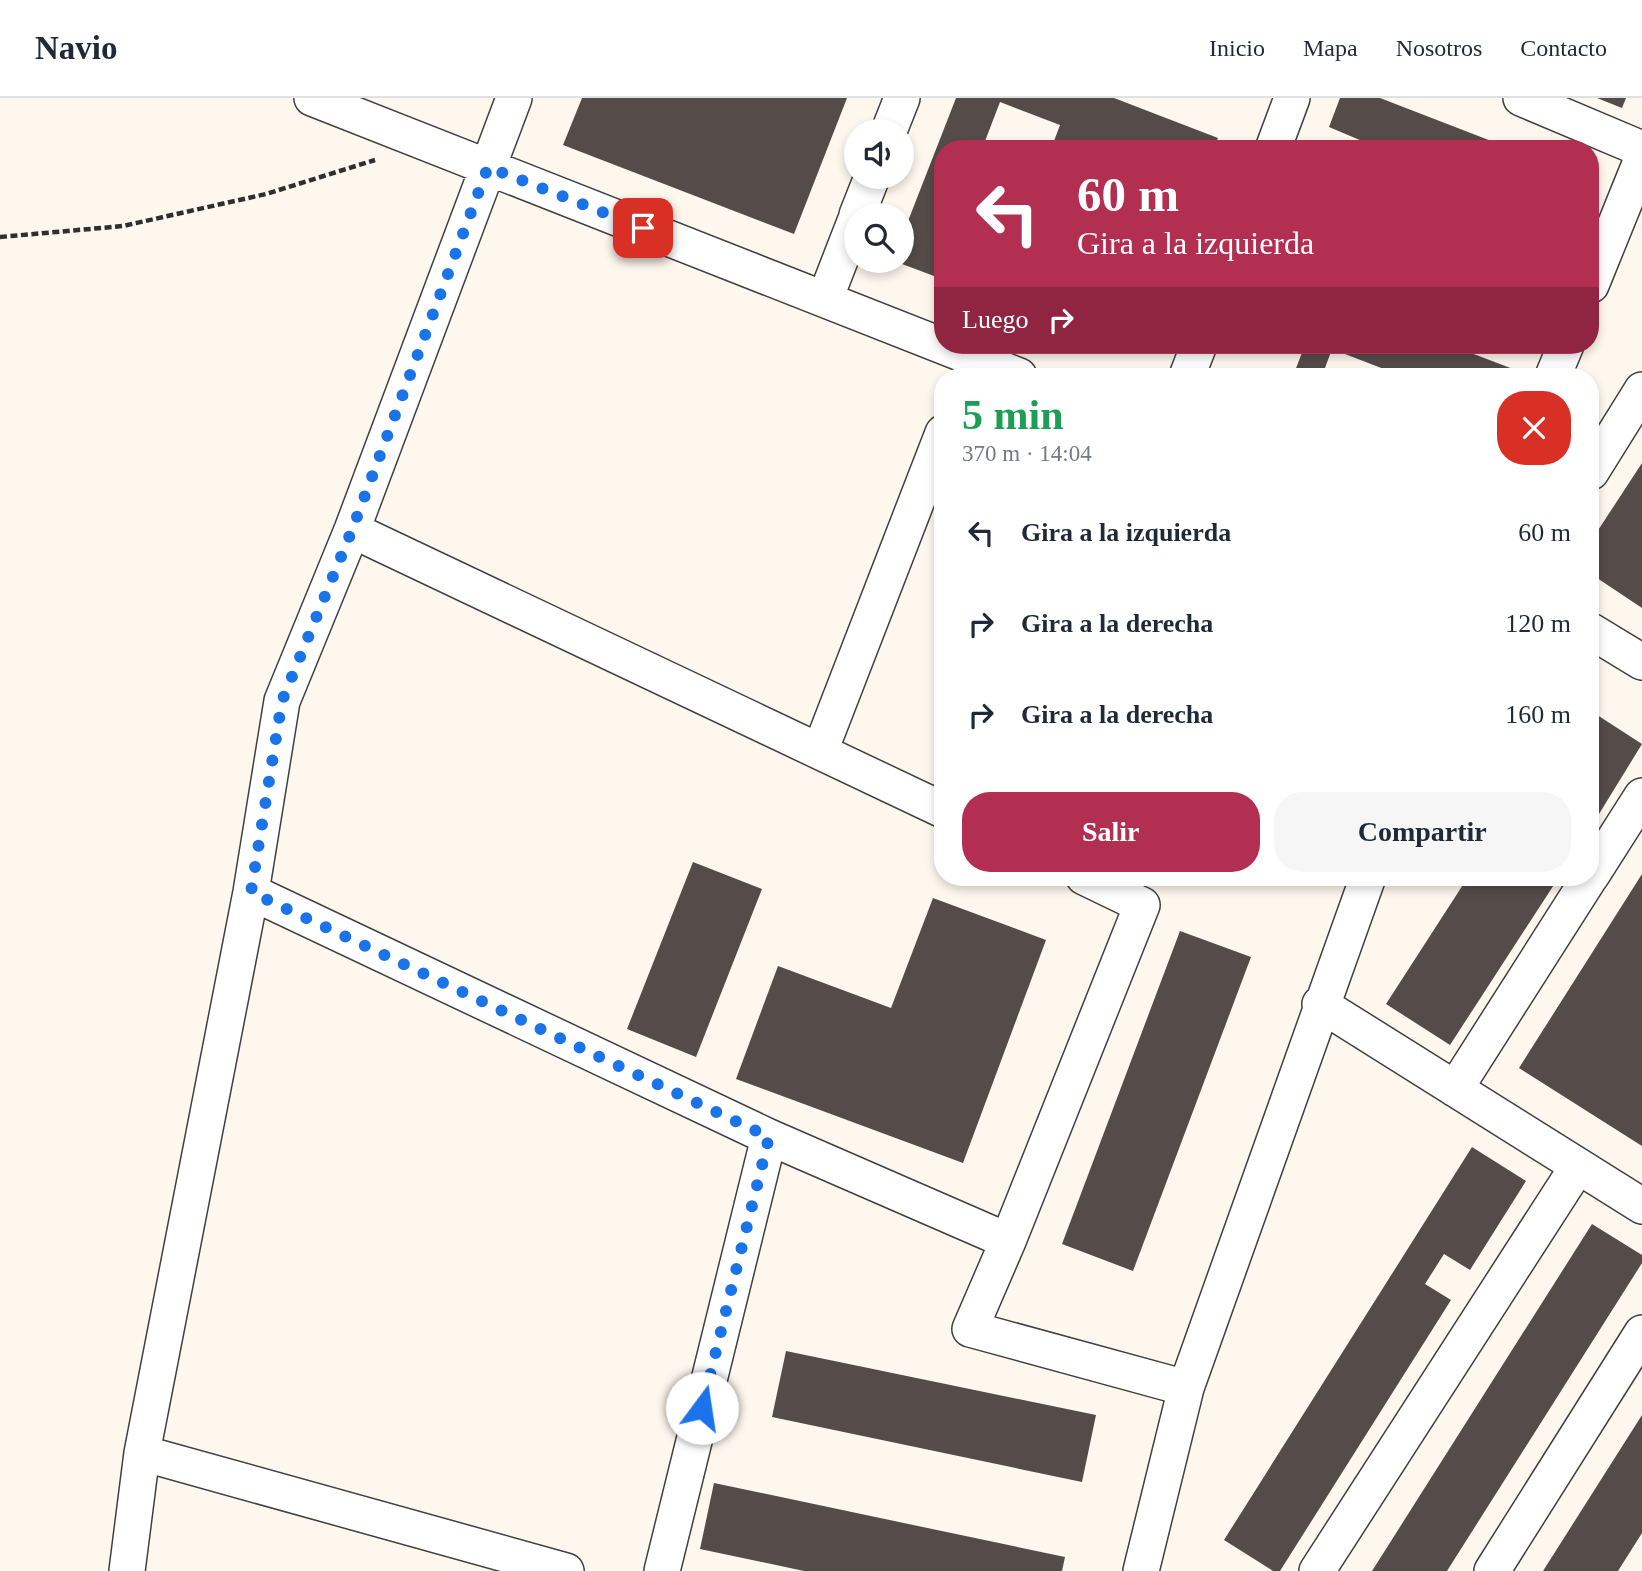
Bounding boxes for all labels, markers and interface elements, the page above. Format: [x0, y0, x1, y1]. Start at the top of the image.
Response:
text: Navio [35, 30, 118, 66]
text: Inicio [1209, 35, 1265, 61]
text: Mapa [1303, 35, 1358, 61]
text: Nosotros [1396, 35, 1482, 61]
text: Contacto [1520, 35, 1607, 61]
map controls [844, 119, 914, 273]
button: sound [844, 119, 914, 189]
text: 60 m [1077, 167, 1179, 222]
icon: left [962, 168, 1053, 259]
pin [613, 198, 673, 258]
button: search [844, 203, 914, 273]
icon: arrive [624, 209, 662, 247]
text: Gira a la izquierda [1077, 225, 1314, 261]
icon: right [1042, 301, 1080, 339]
text: Luego [962, 305, 1028, 334]
button: close [1497, 391, 1571, 465]
text: 5 min [962, 392, 1064, 438]
text: 370 m · 14:04 [962, 441, 1092, 466]
icon: left [962, 514, 1000, 552]
text: Gira a la izquierda [1021, 518, 1231, 547]
text: 60 m [1518, 518, 1571, 547]
icon: right [962, 605, 1000, 643]
text: Gira a la derecha [1021, 609, 1213, 638]
text: 120 m [1505, 609, 1571, 638]
icon: right [962, 696, 1000, 734]
text: Gira a la derecha [1021, 700, 1213, 729]
text: 160 m [1505, 700, 1571, 729]
button: Salir [962, 792, 1260, 872]
button: Compartir [1274, 792, 1571, 872]
position arrow [665, 1371, 739, 1445]

